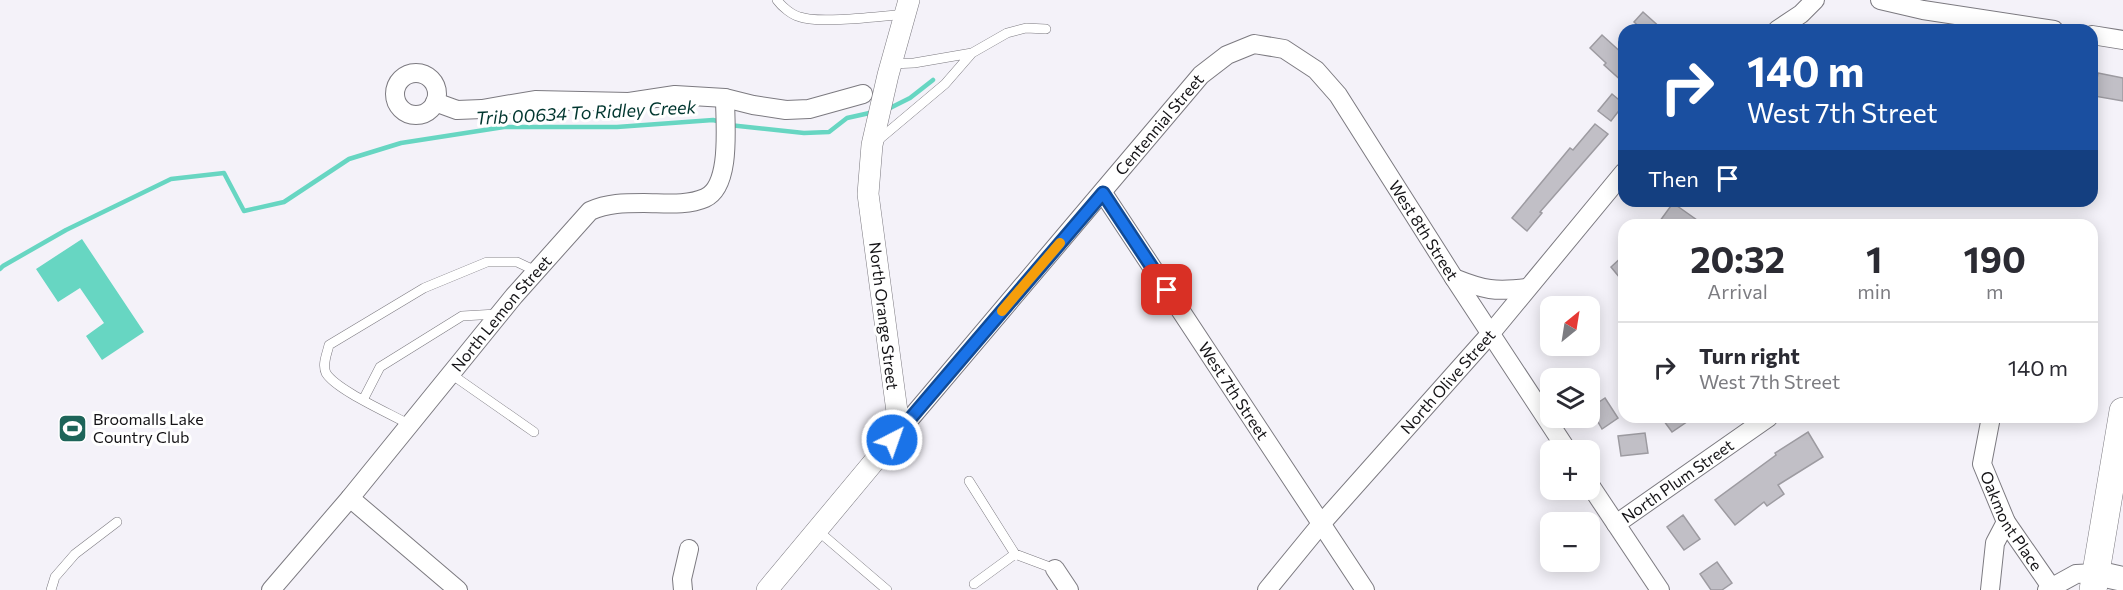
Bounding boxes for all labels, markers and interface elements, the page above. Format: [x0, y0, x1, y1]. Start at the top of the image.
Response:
text: 140 m [1747, 44, 1864, 96]
icon: right [1648, 48, 1726, 126]
street label: Centennial Street [1111, 69, 1207, 179]
water label: Trib 00634 To Ridley Creek [475, 95, 698, 129]
text: West 7th Street [1747, 96, 1938, 129]
icon: arrive [1711, 162, 1744, 195]
text: Then [1648, 165, 1699, 192]
street label: West 8th Street [1386, 177, 1463, 284]
text: 20:32 [1690, 236, 1785, 280]
text: 1 [1866, 236, 1882, 280]
text: 190 [1963, 236, 2026, 280]
street label: North Orange Street [866, 241, 903, 391]
street label: North Lemon Street [447, 251, 555, 375]
pin [1141, 264, 1192, 315]
icon: arrive [1150, 273, 1183, 306]
text: Arrival [1707, 279, 1768, 303]
text: min [1857, 279, 1891, 303]
text: m [1986, 279, 2003, 303]
north arrow [1540, 296, 1600, 356]
map controls [1540, 296, 1600, 572]
street label: North Olive Street [1396, 325, 1499, 437]
street label: West 7th Street [1195, 338, 1273, 443]
text: Turn right [1699, 342, 1800, 369]
icon: right [1648, 351, 1681, 384]
text: 140 m [2008, 354, 2068, 381]
button: layers [1540, 368, 1600, 428]
text: West 7th Street [1699, 369, 1840, 393]
position arrow [860, 408, 924, 472]
place label: Broomalls Lake Country Club [93, 409, 204, 446]
sports icon: Broomalls Lake Country Club [56, 412, 88, 444]
street label: North Plum Street [1618, 435, 1737, 526]
button: + [1540, 440, 1600, 500]
street label: Oakmont Place [1977, 468, 2047, 574]
button: − [1540, 512, 1600, 572]

